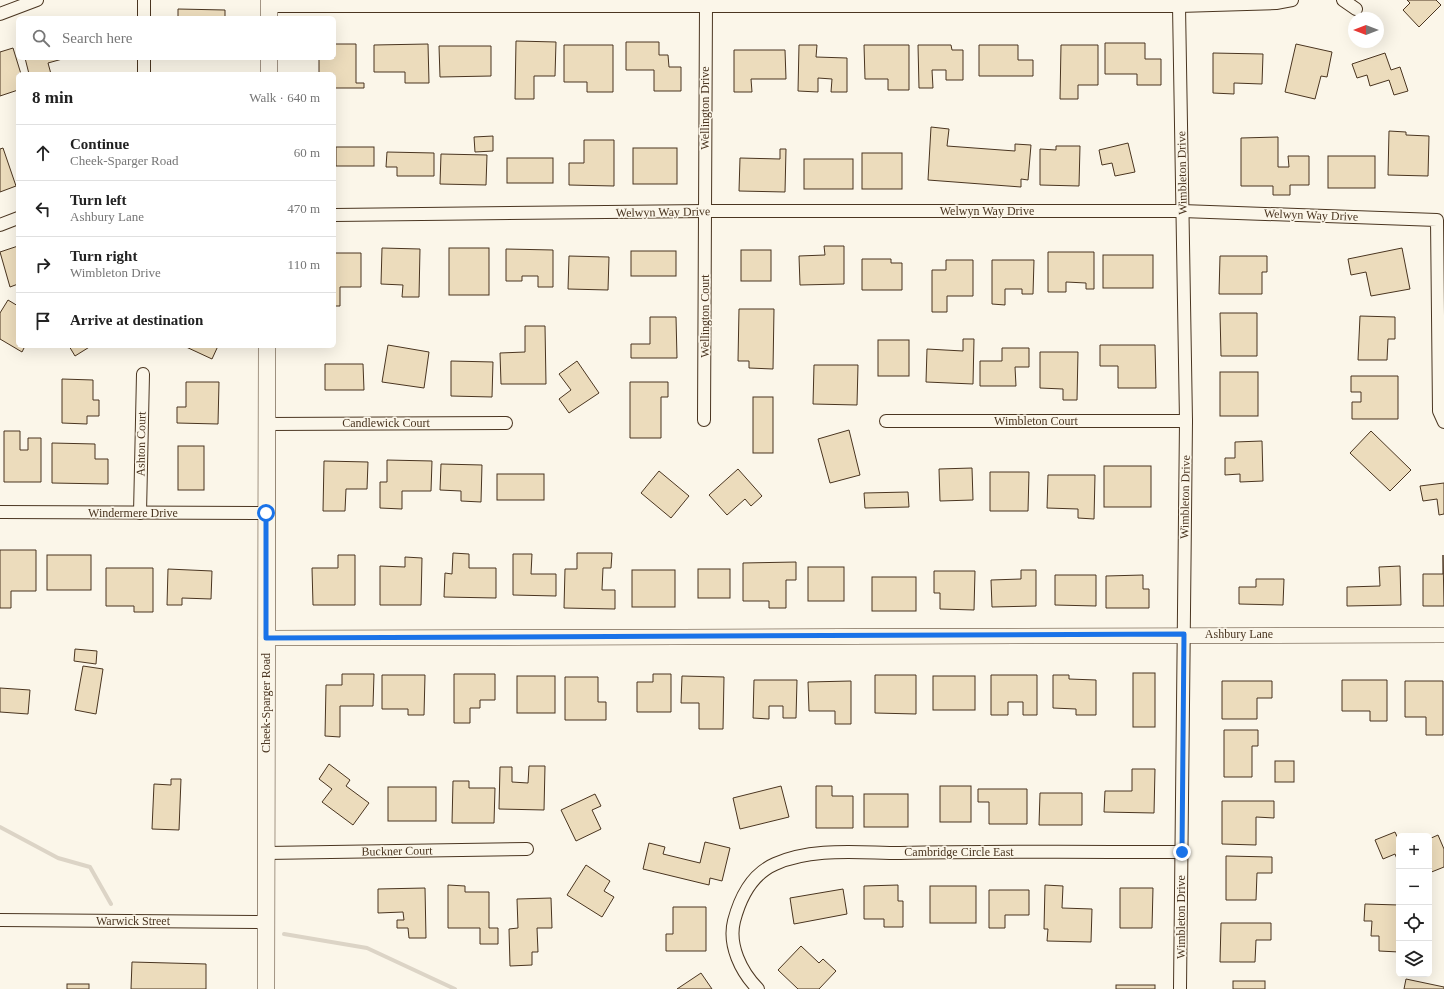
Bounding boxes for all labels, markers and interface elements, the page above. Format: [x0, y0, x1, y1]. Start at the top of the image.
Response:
north arrow [1348, 12, 1384, 48]
search box [16, 16, 336, 60]
icon: search [30, 27, 52, 49]
text: Search here [62, 30, 132, 46]
street label: Wellington Drive [698, 66, 712, 150]
text: 8 min [32, 88, 73, 107]
text: Walk · 640 m [249, 90, 320, 105]
street label: Wimbleton Drive [1174, 131, 1190, 215]
text: Continue [70, 136, 129, 152]
icon: ahead [32, 142, 54, 164]
text: 60 m [294, 145, 320, 160]
text: Cheek-Sparger Road [70, 153, 178, 168]
text: Turn left [70, 192, 127, 208]
icon: left [32, 198, 54, 220]
text: 470 m [287, 201, 320, 216]
street label: Welwyn Way Drive [616, 204, 710, 220]
street label: Welwyn Way Drive [940, 204, 1034, 218]
street label: Welwyn Way Drive [1264, 206, 1358, 224]
text: Ashbury Lane [70, 209, 144, 224]
text: Turn right [70, 248, 137, 264]
icon: right [32, 254, 54, 276]
text: 110 m [288, 257, 320, 272]
text: Wimbleton Drive [70, 265, 161, 280]
street label: Wellington Court [698, 274, 712, 358]
icon: arrive [32, 310, 54, 332]
text: Arrive at destination [70, 312, 203, 328]
street label: Ashton Court [133, 411, 149, 477]
street label: Wimbleton Court [994, 414, 1079, 428]
street label: Candlewick Court [342, 416, 430, 430]
street label: Wimbleton Drive [1177, 455, 1193, 539]
route start [257, 504, 275, 522]
street label: Windermere Drive [88, 506, 178, 520]
street label: Ashbury Lane [1205, 627, 1273, 641]
street label: Cheek-Sparger Road [259, 653, 273, 753]
map controls [1396, 833, 1432, 977]
button: + [1396, 833, 1432, 869]
street label: Buckner Court [361, 843, 433, 859]
route end [1173, 843, 1191, 861]
street label: Cambridge Circle East [904, 845, 1014, 859]
button: − [1396, 869, 1432, 905]
street label: Wimbleton Drive [1174, 875, 1188, 959]
button: locate [1396, 905, 1432, 941]
street label: Warwick Street [96, 914, 171, 928]
button: layers [1396, 941, 1432, 977]

